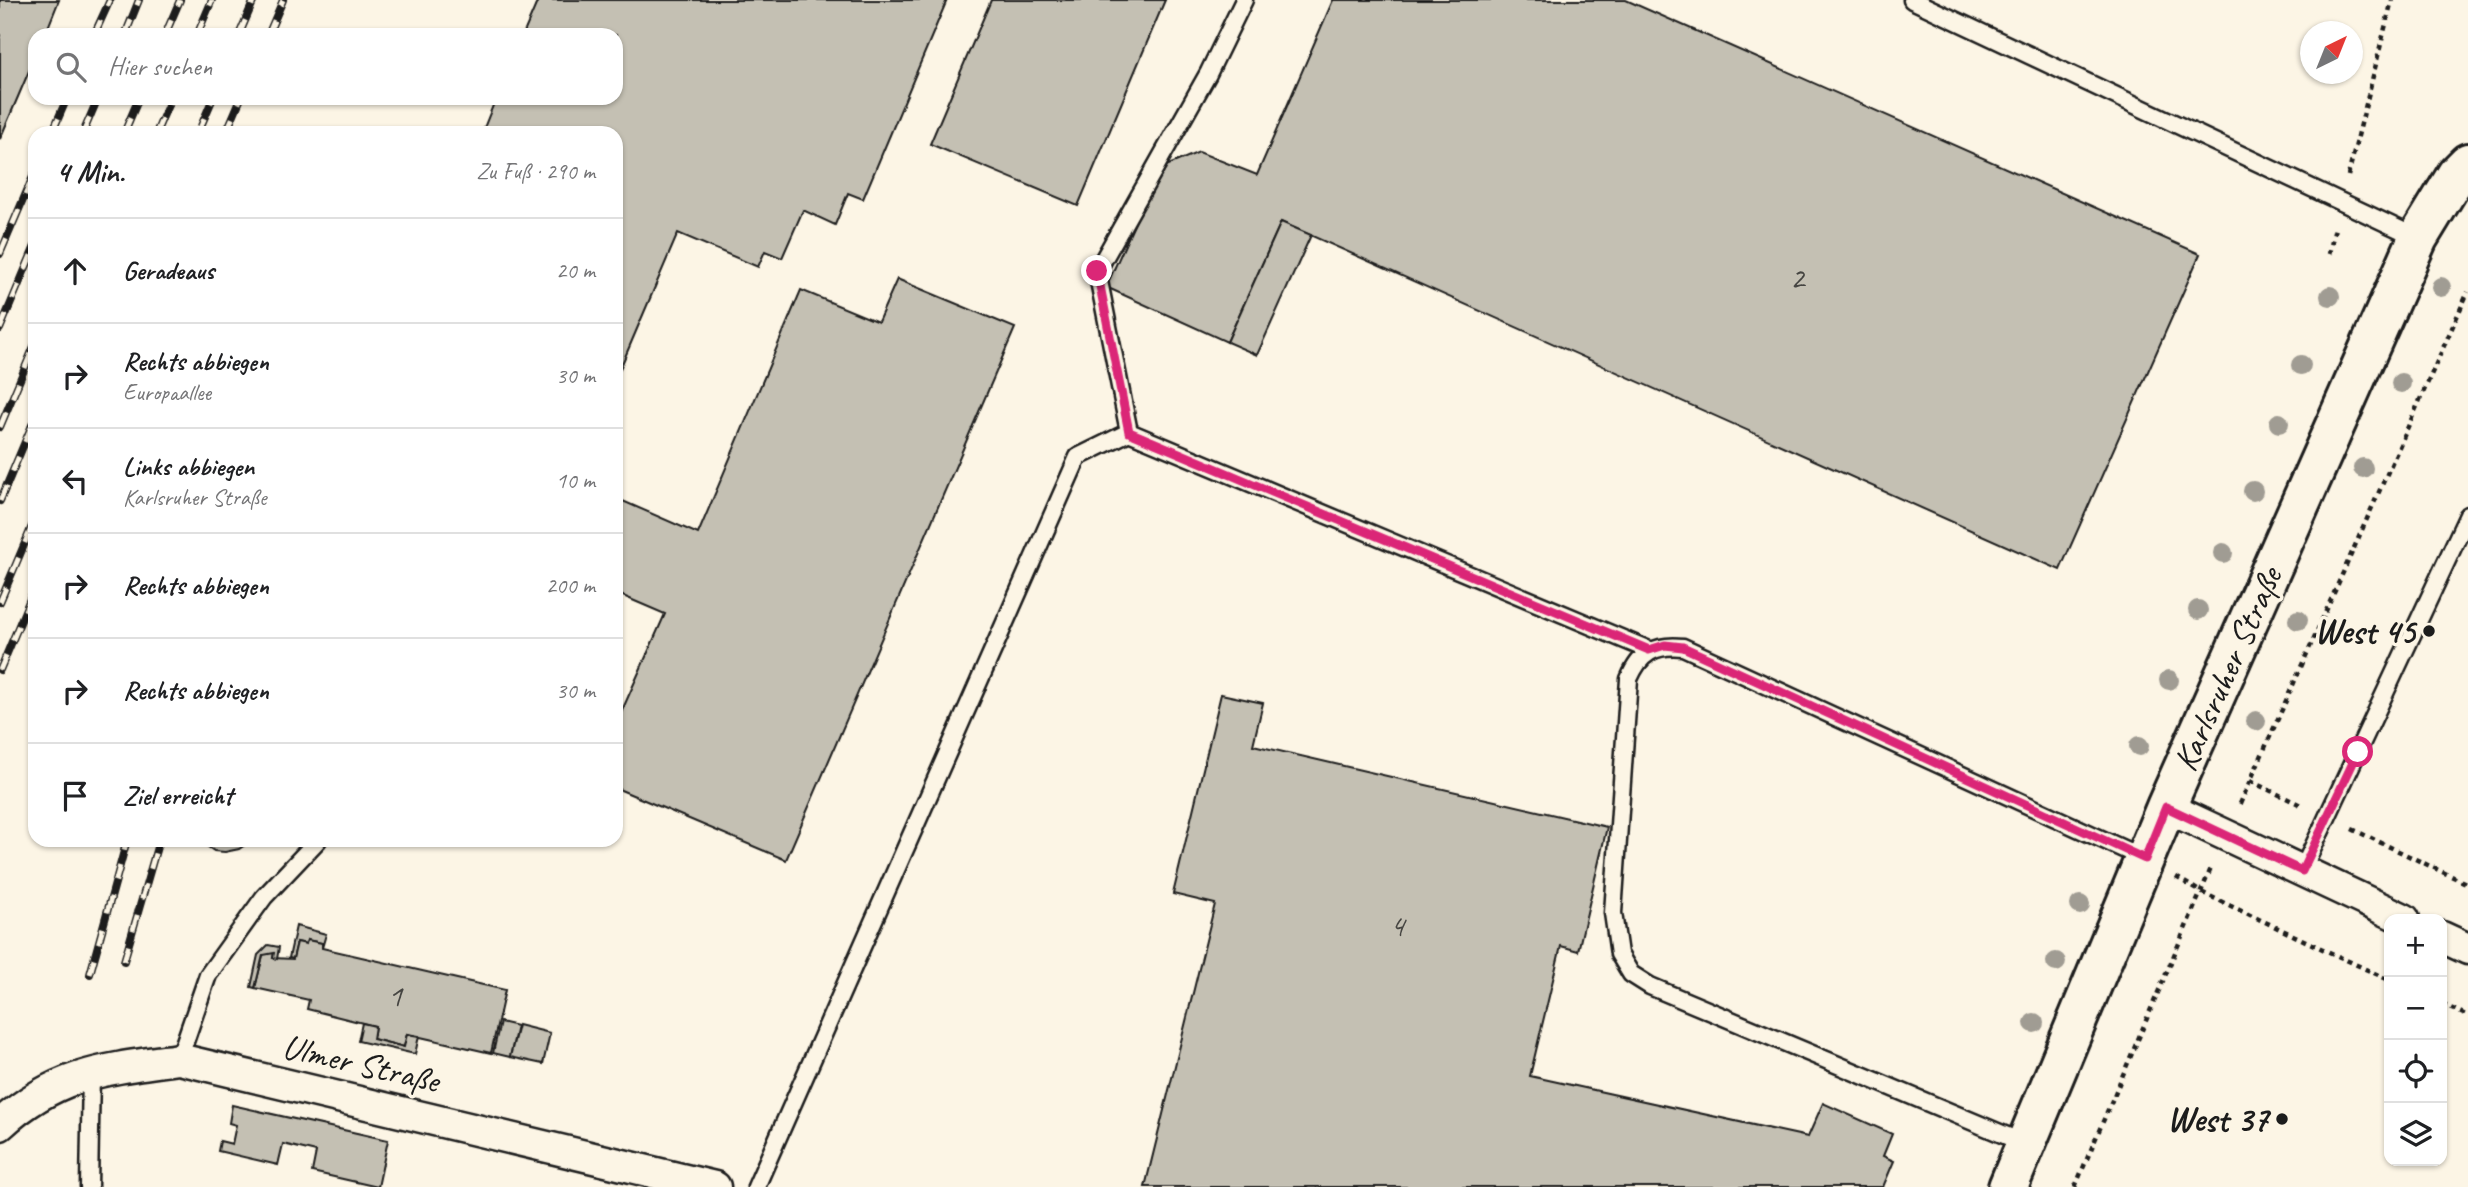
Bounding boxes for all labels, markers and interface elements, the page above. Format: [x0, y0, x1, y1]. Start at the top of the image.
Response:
north arrow [2300, 21, 2363, 84]
search box [28, 28, 623, 105]
icon: search [52, 48, 90, 86]
text: Hier suchen [108, 50, 212, 83]
text: 4 Min. [56, 153, 125, 191]
text: Zu Fuß · 290 m [476, 157, 595, 186]
icon: ahead [56, 252, 94, 290]
text: Geradeaus [123, 254, 214, 287]
route end [1081, 255, 1112, 286]
text: 20 m [556, 256, 595, 285]
house number: 2 [1790, 257, 1807, 298]
text: Rechts abbiegen [123, 345, 269, 378]
icon: right [56, 357, 94, 395]
text: 30 m [556, 361, 595, 390]
text: Europaallee [123, 378, 211, 407]
text: Links abbiegen [123, 450, 254, 483]
icon: left [56, 462, 94, 500]
text: 10 m [556, 466, 595, 495]
text: Karlsruher Straße [123, 483, 266, 512]
street label: Karlsruher Straße [2163, 558, 2293, 778]
icon: right [56, 567, 94, 605]
text: Rechts abbiegen [123, 569, 269, 602]
text: 200 m [546, 571, 595, 600]
place label: West 45 [2315, 609, 2418, 654]
marker: West 45 [2421, 623, 2437, 639]
icon: right [56, 672, 94, 710]
text: Rechts abbiegen [123, 674, 269, 707]
text: 30 m [556, 676, 595, 705]
route start [2342, 736, 2373, 767]
icon: arrive [56, 777, 94, 815]
text: Ziel erreicht [123, 779, 233, 812]
house number: 4 [1390, 905, 1408, 946]
map controls [2384, 914, 2447, 1166]
button: + [2384, 914, 2447, 977]
house number: 1 [388, 975, 404, 1016]
button: − [2384, 977, 2447, 1040]
street label: Ulmer Straße [278, 1024, 446, 1104]
button: locate [2384, 1040, 2447, 1103]
place label: West 37 [2167, 1097, 2271, 1142]
button: layers [2384, 1103, 2447, 1166]
marker: West 37 [2274, 1111, 2290, 1127]

